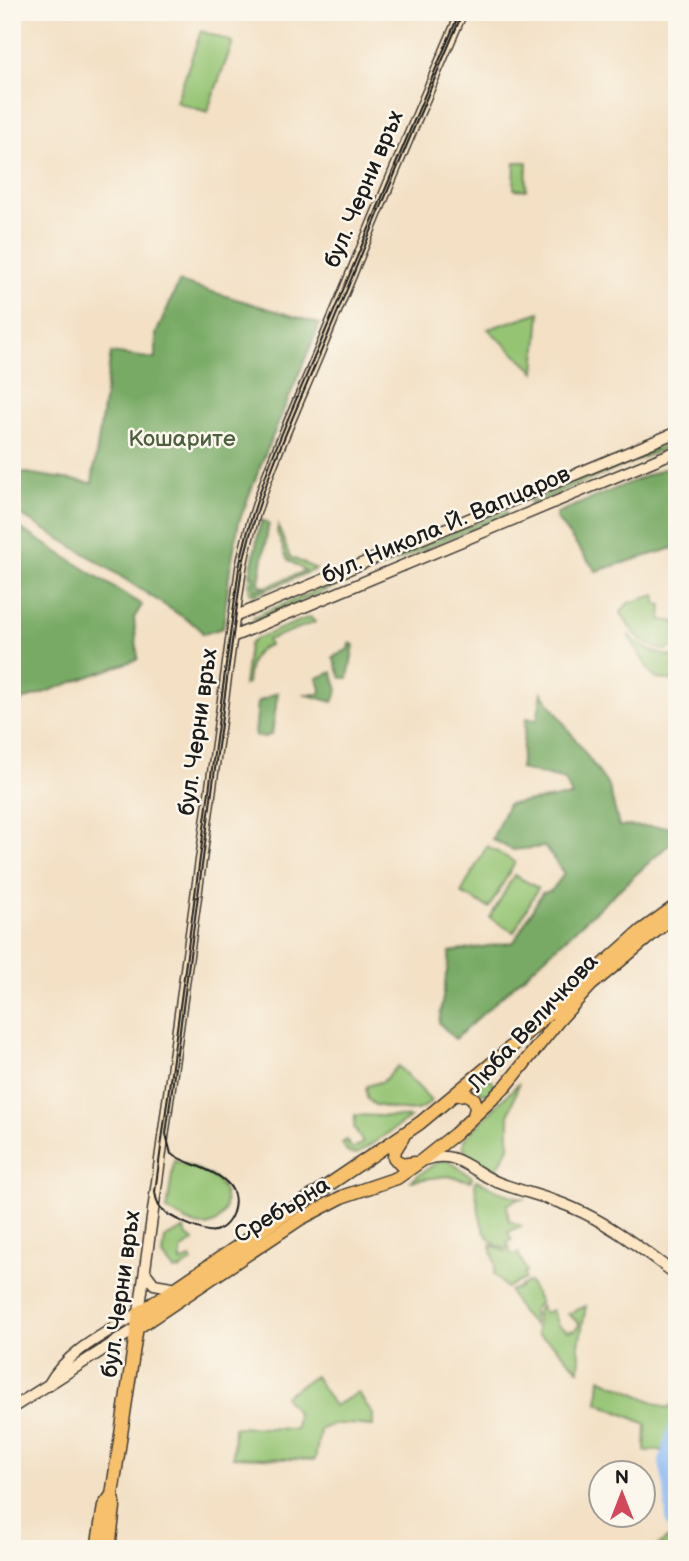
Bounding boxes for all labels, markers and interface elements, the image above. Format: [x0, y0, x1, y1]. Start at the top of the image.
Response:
street label: бул. Черни връх [318, 106, 410, 272]
park label: Кошарите [128, 425, 236, 453]
street label: бул. Никола Й. Вапцаров [318, 460, 574, 590]
street label: бул. Черни връх [172, 647, 224, 817]
street label: Люба Величкова [461, 948, 604, 1099]
street label: Сребърна [229, 1170, 335, 1249]
street label: бул. Черни връх [95, 1209, 147, 1379]
north arrow [588, 1460, 658, 1530]
text: N [615, 1467, 629, 1490]

